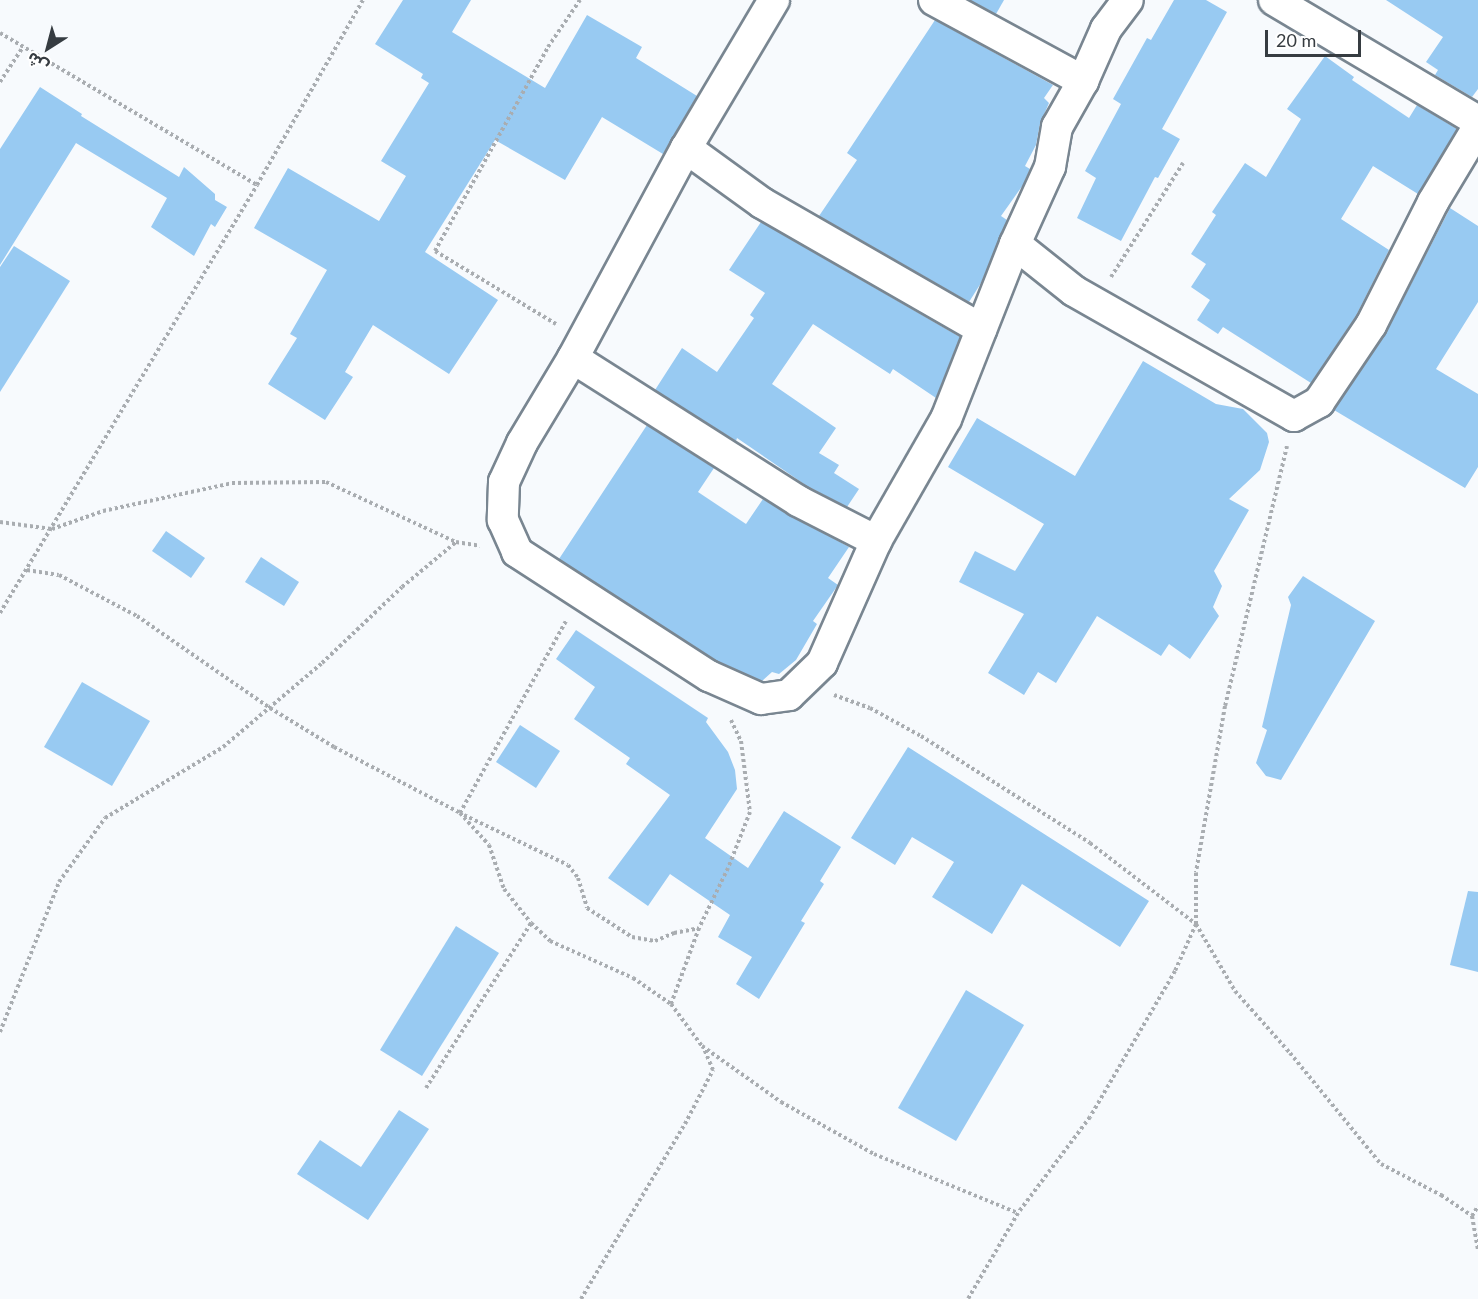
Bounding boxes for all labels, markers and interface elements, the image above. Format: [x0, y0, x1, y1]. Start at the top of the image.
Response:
north arrow [18, 18, 78, 78]
scale bar [1268, 18, 1364, 56]
text: 20 m [1276, 29, 1316, 51]
text: ش [23, 49, 52, 77]

